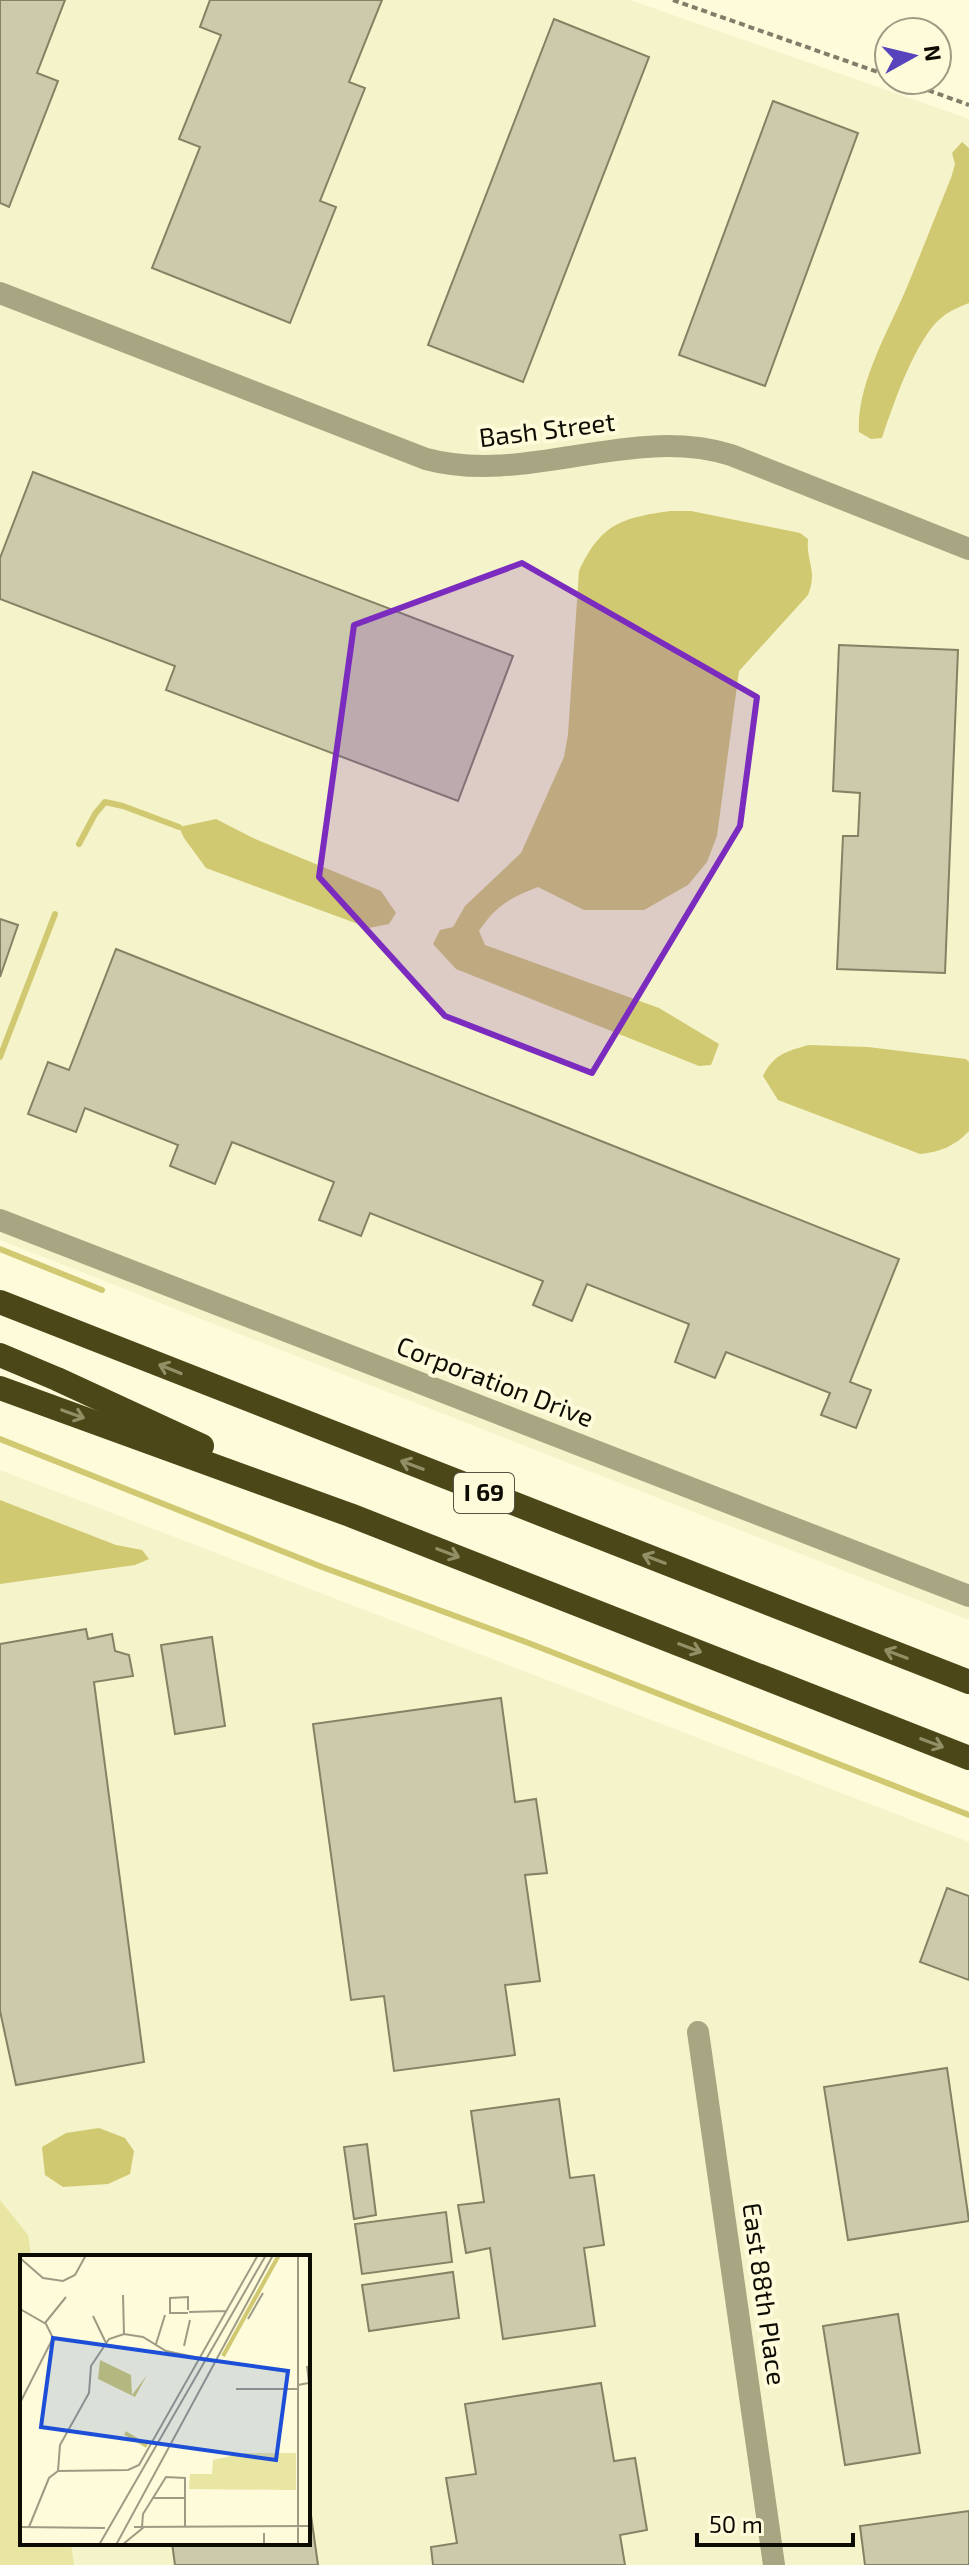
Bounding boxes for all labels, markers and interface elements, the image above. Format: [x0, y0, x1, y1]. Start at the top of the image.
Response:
north arrow [873, 16, 953, 96]
text: N [920, 43, 948, 63]
street label: Bash Street [477, 405, 617, 452]
street label: Corporation Drive [393, 1329, 598, 1432]
one-way arrow [158, 1361, 183, 1375]
one-way arrow [60, 1408, 85, 1422]
one-way arrow [400, 1457, 425, 1471]
road number: I 69 [454, 1473, 514, 1513]
one-way arrow [435, 1547, 460, 1561]
one-way arrow [642, 1551, 667, 1566]
one-way arrow [677, 1642, 702, 1657]
one-way arrow [884, 1646, 909, 1660]
one-way arrow [919, 1737, 944, 1751]
street label: East 88th Place [737, 2201, 794, 2387]
inset map [20, 2255, 310, 2545]
scale bar [697, 2497, 853, 2547]
text: 50 m [709, 2509, 763, 2538]

